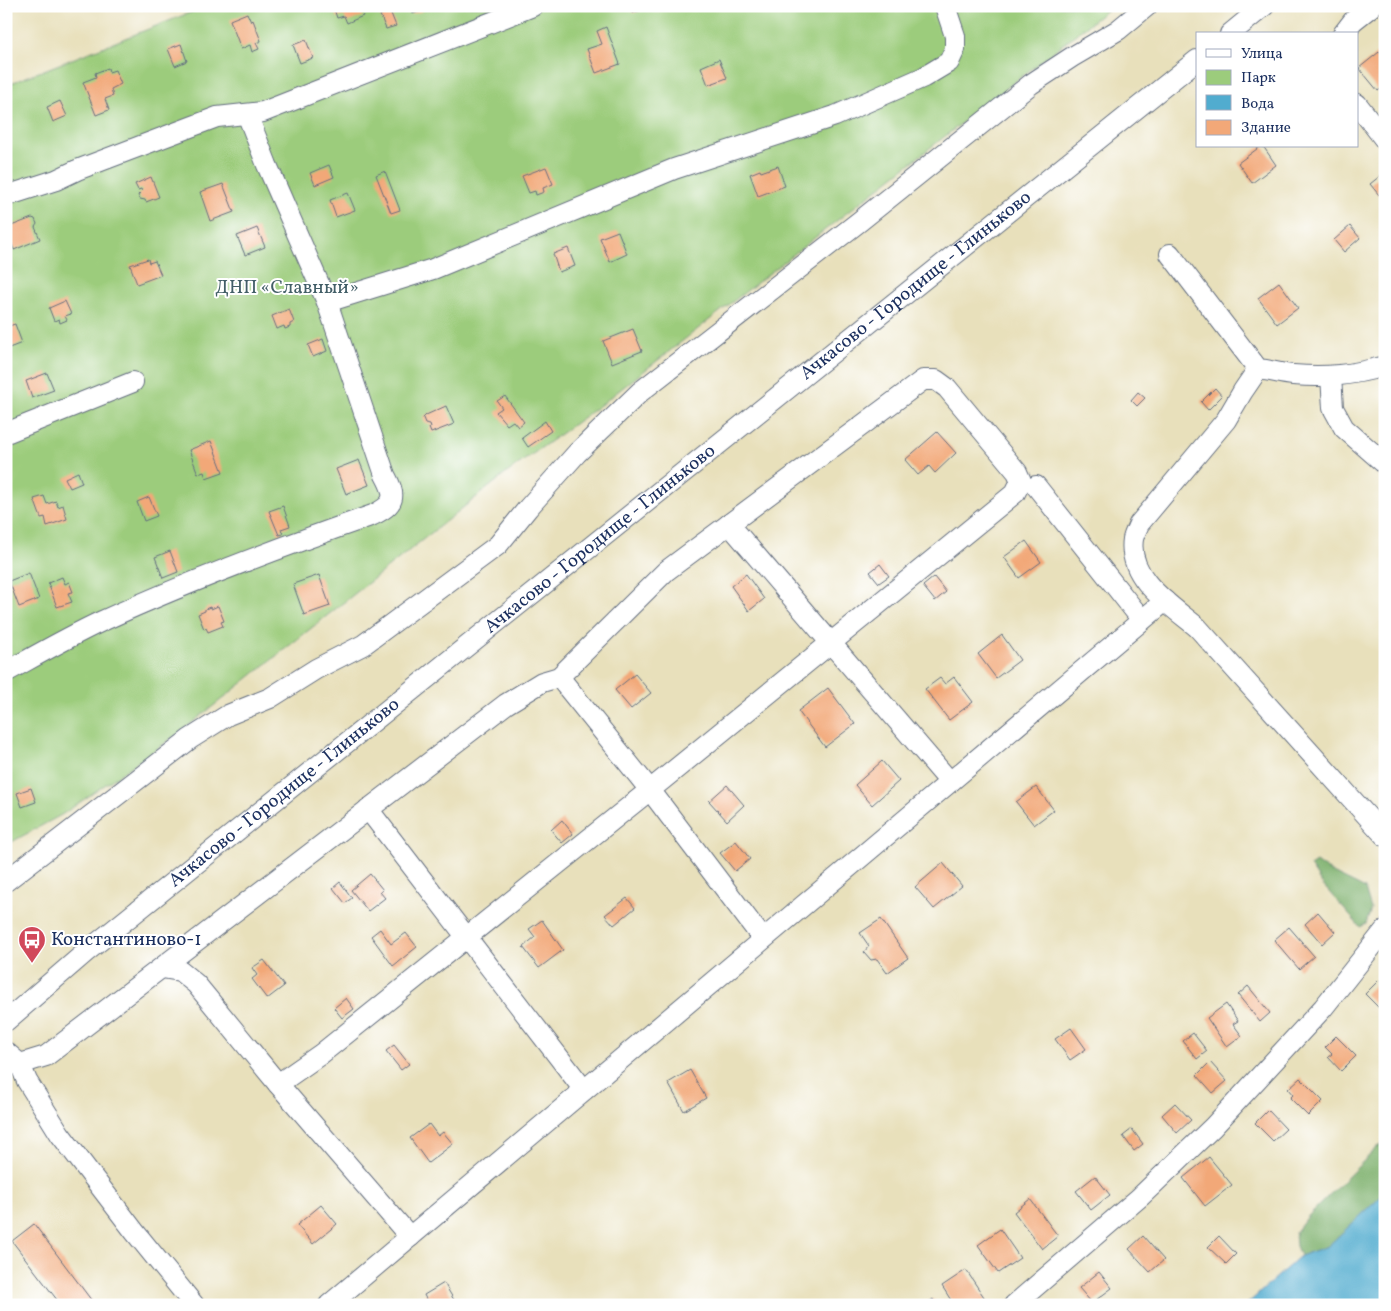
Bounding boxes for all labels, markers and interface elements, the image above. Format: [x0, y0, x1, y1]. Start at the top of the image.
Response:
legend [1196, 32, 1358, 148]
text: Улица [1241, 44, 1283, 65]
text: Парк [1241, 68, 1276, 89]
text: Вода [1241, 94, 1274, 115]
text: Здание [1241, 118, 1291, 139]
street label: Ачкасово - Городище - Глиньково [795, 185, 1037, 387]
park label: ДНП «Славный» [215, 275, 359, 301]
street label: Ачкасово - Городище - Глиньково [479, 438, 721, 640]
street label: Ачкасово - Городище - Глиньково [163, 692, 405, 894]
bus stop icon: Константиново-1 [17, 925, 47, 964]
place label: Константиново-1 [51, 927, 202, 953]

